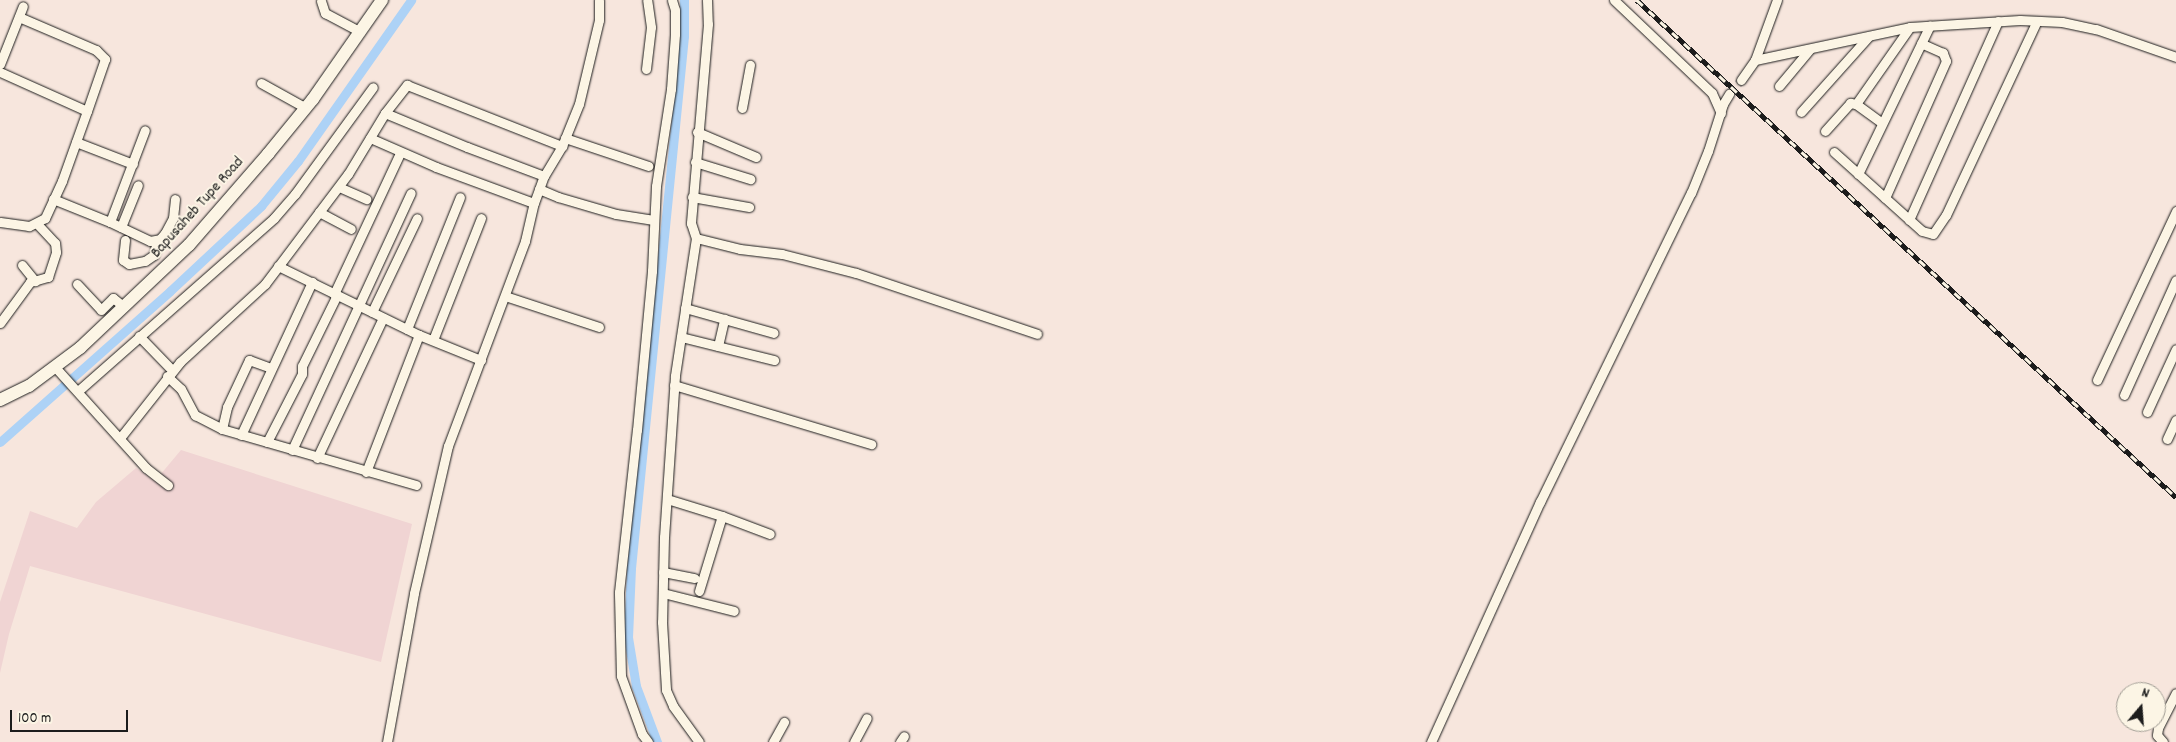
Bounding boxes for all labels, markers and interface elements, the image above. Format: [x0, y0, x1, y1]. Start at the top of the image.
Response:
street label: Bapusaheb Tupe Road [147, 153, 249, 263]
north arrow [2116, 682, 2166, 732]
text: N [2139, 683, 2152, 704]
scale bar [12, 700, 130, 732]
text: 100 m [18, 708, 51, 730]

